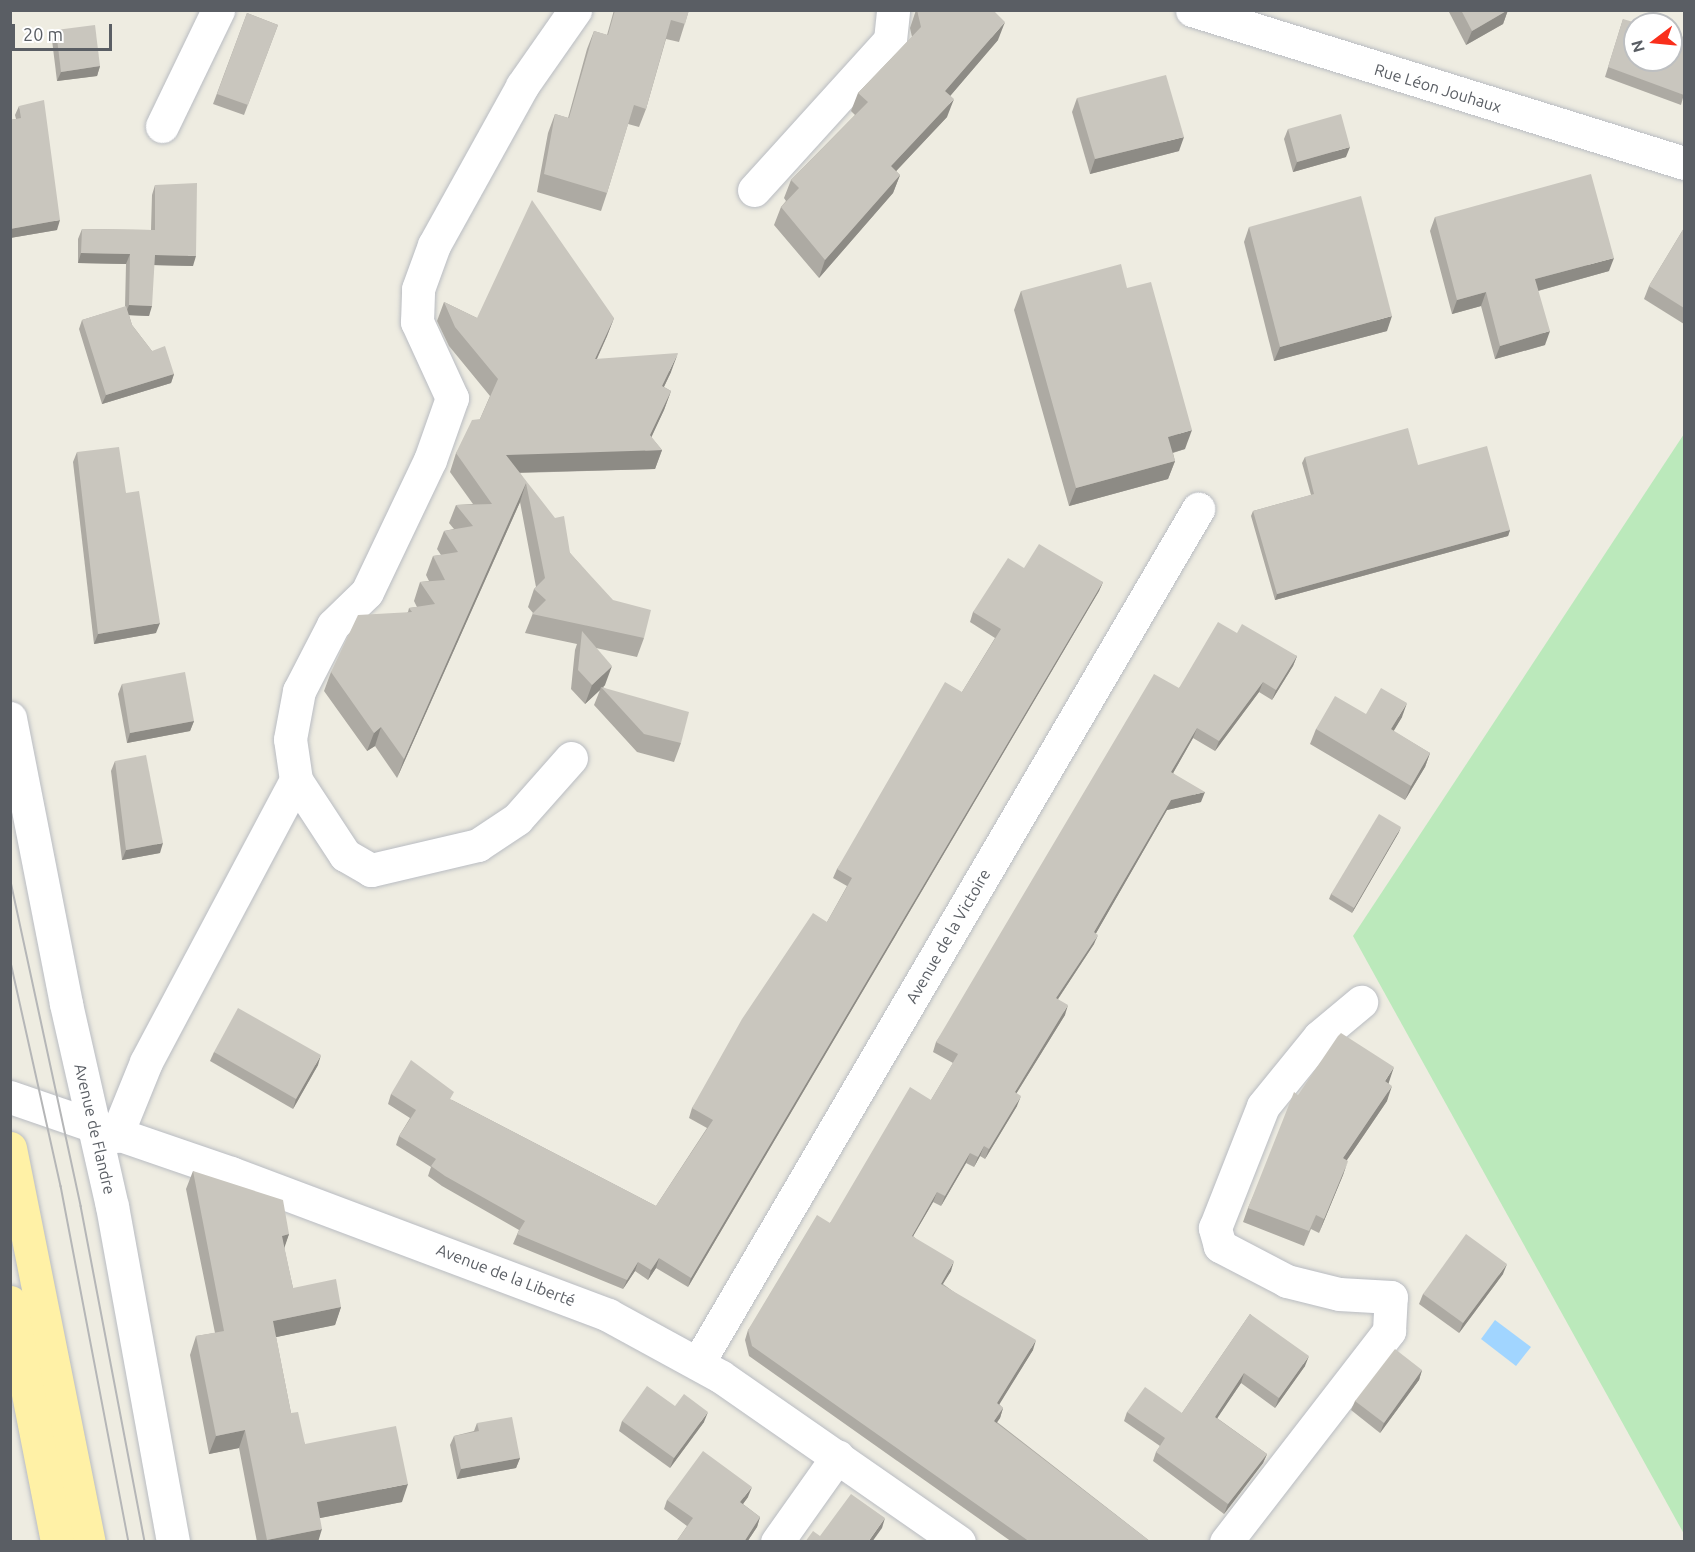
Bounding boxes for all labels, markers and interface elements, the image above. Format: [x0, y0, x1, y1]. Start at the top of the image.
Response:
scale bar [15, 12, 116, 50]
north arrow [1623, 12, 1683, 72]
text: 20 m [23, 24, 63, 44]
text: N [1627, 38, 1648, 55]
street label: Rue Léon Jouhaux [1372, 60, 1504, 116]
street label: Avenue de la Victoire [902, 865, 994, 1007]
street label: Avenue de Flandre [71, 1062, 119, 1196]
street label: Avenue de la Liberté [434, 1240, 578, 1310]

